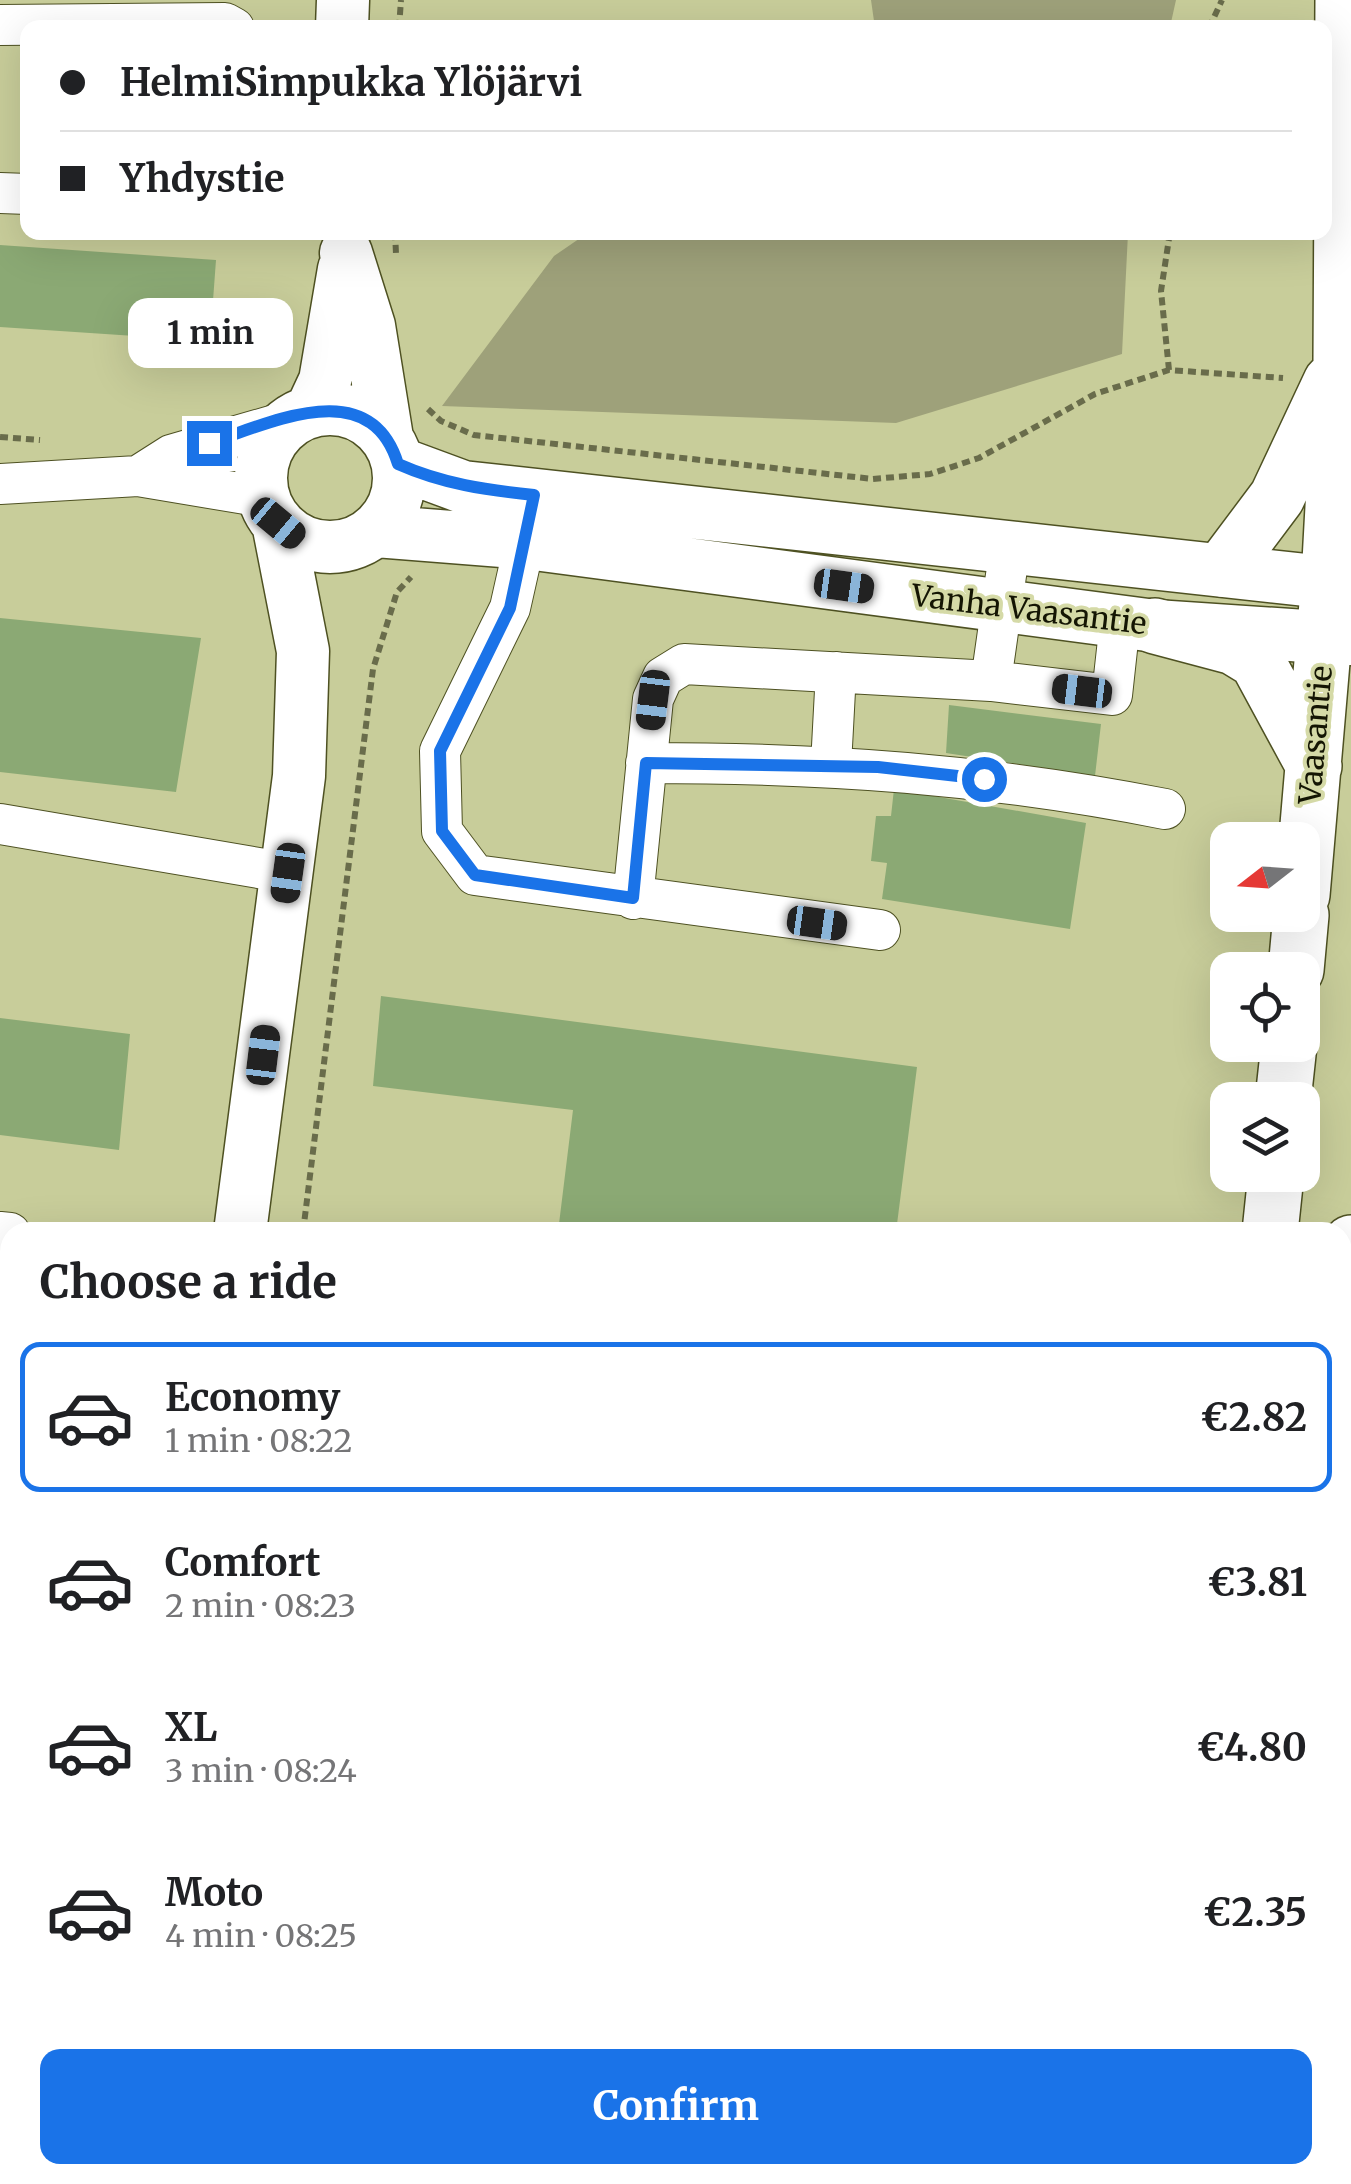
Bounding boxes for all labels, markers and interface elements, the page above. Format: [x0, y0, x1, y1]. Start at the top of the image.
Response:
text: HelmiSimpukka Ylöjärvi [120, 59, 582, 106]
text: Yhdystie [120, 155, 285, 202]
callout: 1 min [126, 298, 292, 368]
text: 1 min [167, 313, 254, 353]
route end [187, 421, 232, 466]
car [245, 492, 311, 554]
car [812, 567, 876, 605]
street label: Vanha Vaasantie [909, 576, 1149, 642]
street label: Vaasantie [1290, 664, 1340, 807]
car [634, 668, 672, 732]
car [1050, 672, 1114, 710]
route start [962, 757, 1007, 802]
north arrow [1210, 822, 1320, 932]
map controls [1210, 822, 1320, 1192]
car [269, 841, 307, 905]
car [785, 904, 849, 942]
button: locate [1210, 952, 1320, 1062]
car [244, 1023, 282, 1087]
button: layers [1210, 1082, 1320, 1192]
text: Choose a ride [40, 1254, 337, 1310]
icon: car [45, 1372, 135, 1462]
text: Economy [165, 1374, 340, 1421]
text: €2.82 [1200, 1394, 1307, 1441]
text: 1 min · 08:22 [165, 1421, 353, 1461]
icon: car [45, 1537, 135, 1627]
text: Comfort [165, 1539, 321, 1586]
text: €3.81 [1207, 1559, 1307, 1606]
text: 2 min · 08:23 [165, 1586, 356, 1626]
icon: car [45, 1702, 135, 1792]
text: XL [165, 1704, 217, 1751]
text: €4.80 [1196, 1724, 1307, 1771]
text: 3 min · 08:24 [165, 1751, 357, 1791]
icon: car [45, 1867, 135, 1957]
text: Moto [165, 1869, 263, 1916]
text: €2.35 [1203, 1889, 1307, 1936]
text: 4 min · 08:25 [165, 1916, 357, 1956]
button: Confirm [40, 2049, 1312, 2164]

